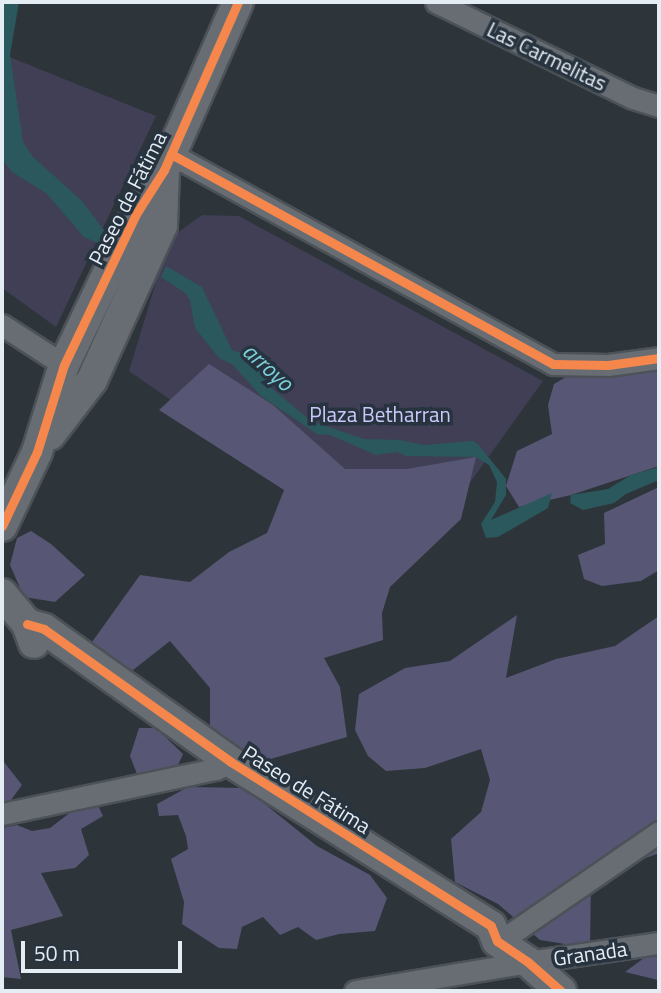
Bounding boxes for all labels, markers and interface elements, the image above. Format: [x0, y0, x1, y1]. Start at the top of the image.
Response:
street label: Las Carmelitas [483, 16, 611, 96]
street label: Paseo de Fátima [83, 127, 171, 269]
water label: arroyo [237, 337, 299, 397]
park label: Plaza Betharran [309, 401, 451, 427]
street label: Paseo de Fátima [238, 740, 376, 838]
scale bar [24, 926, 186, 970]
street label: Granada [552, 935, 628, 971]
text: 50 m [34, 937, 80, 969]

